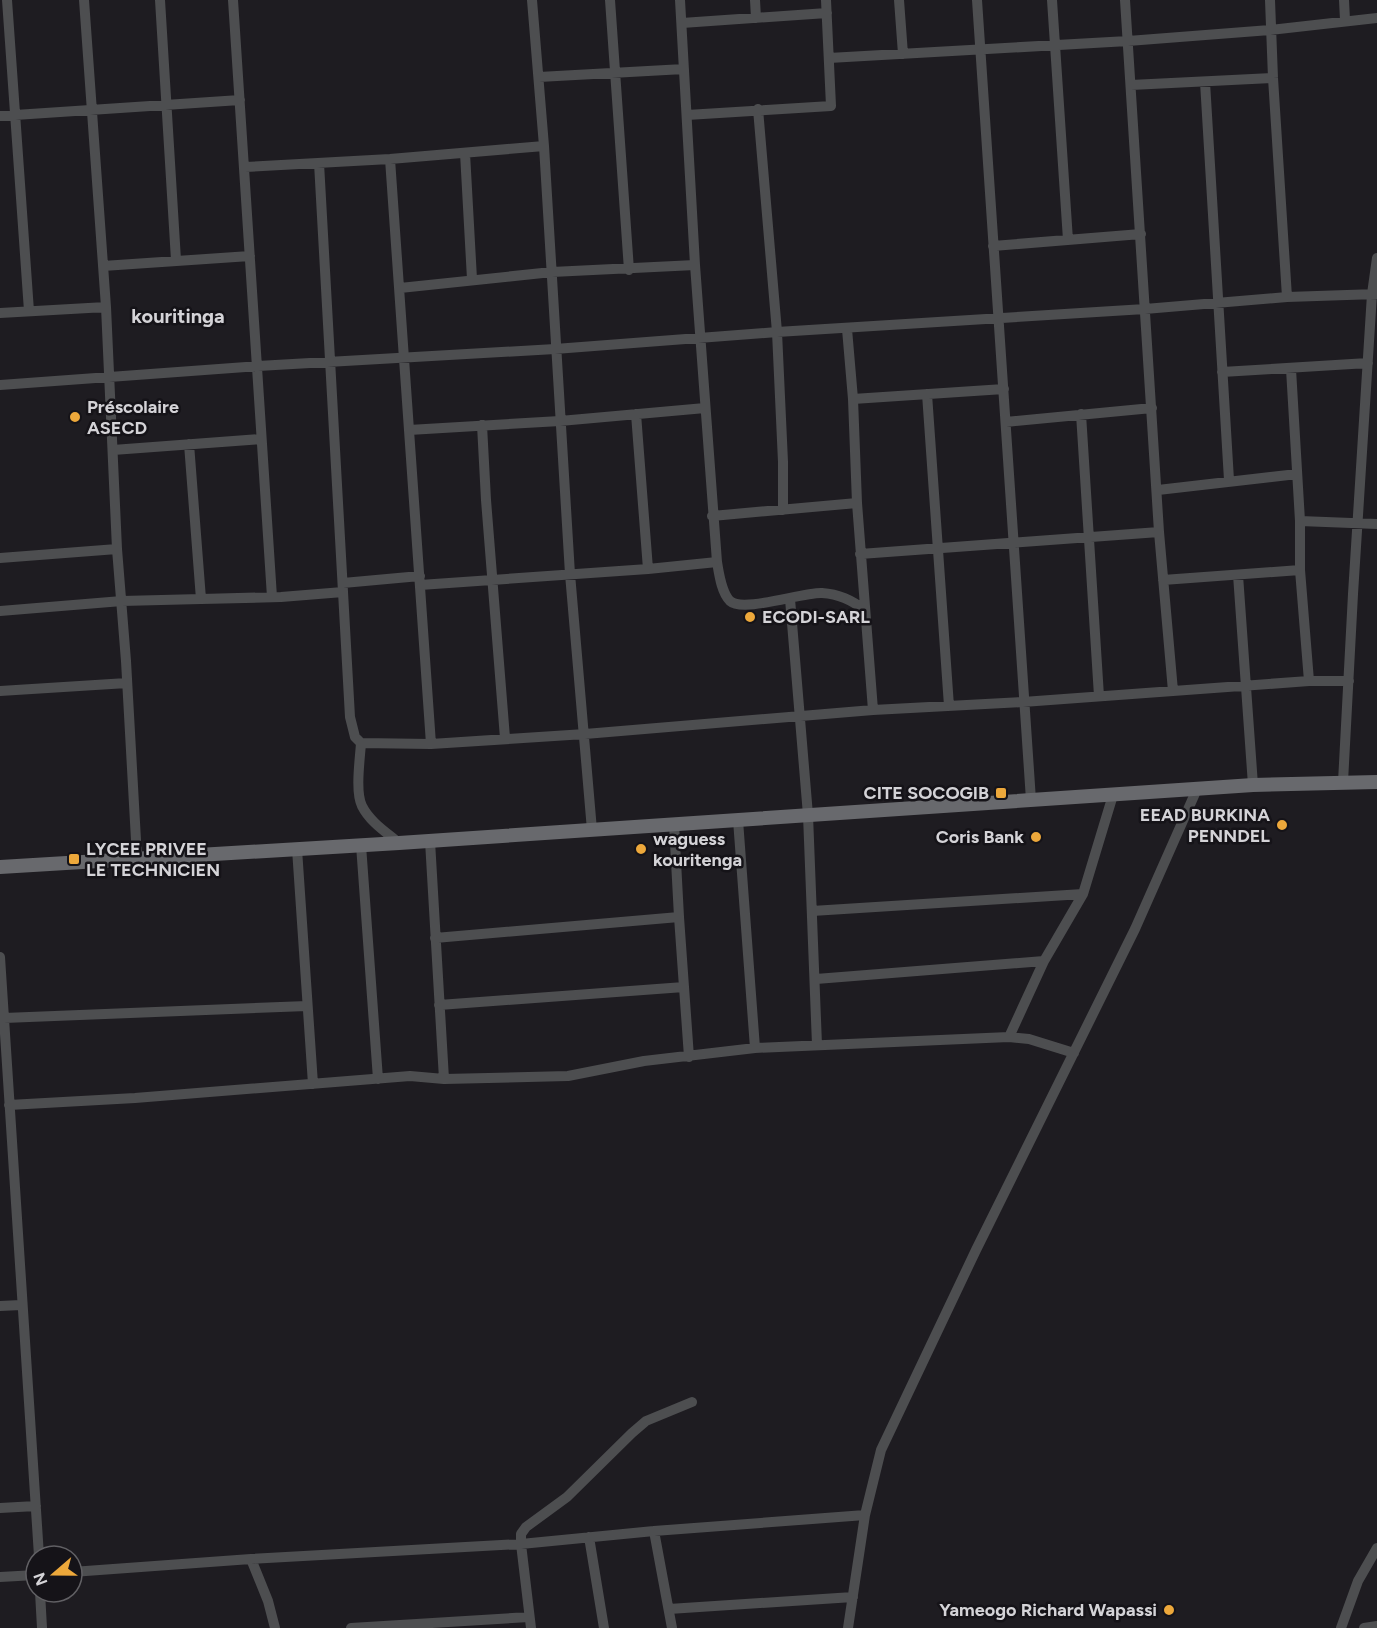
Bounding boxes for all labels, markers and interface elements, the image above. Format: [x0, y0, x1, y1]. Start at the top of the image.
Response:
district label: kouritinga [131, 304, 225, 328]
place label: Préscolaire ASECD [87, 396, 179, 439]
marker: Préscolaire ASECD [68, 410, 82, 424]
place label: ECODI-SARL [762, 606, 870, 628]
marker: ECODI-SARL [743, 610, 757, 624]
place label: CITE SOCOGIB [864, 782, 989, 804]
marker: CITE SOCOGIB [994, 786, 1008, 800]
place label: EEAD BURKINA PENNDEL [1140, 804, 1270, 847]
marker: EEAD BURKINA PENNDEL [1275, 818, 1289, 832]
place label: Coris Bank [936, 826, 1024, 848]
place label: waguess kouritenga [653, 828, 742, 871]
marker: Coris Bank [1029, 830, 1043, 844]
place label: LYCEE PRIVEE LE TECHNICIEN [86, 838, 220, 881]
marker: waguess kouritenga [634, 842, 648, 856]
marker: LYCEE PRIVEE LE TECHNICIEN [67, 852, 81, 866]
north arrow [24, 1544, 84, 1604]
text: N [29, 1570, 51, 1588]
place label: Yameogo Richard Wapassi [939, 1599, 1157, 1621]
marker: Yameogo Richard Wapassi [1162, 1603, 1176, 1617]

